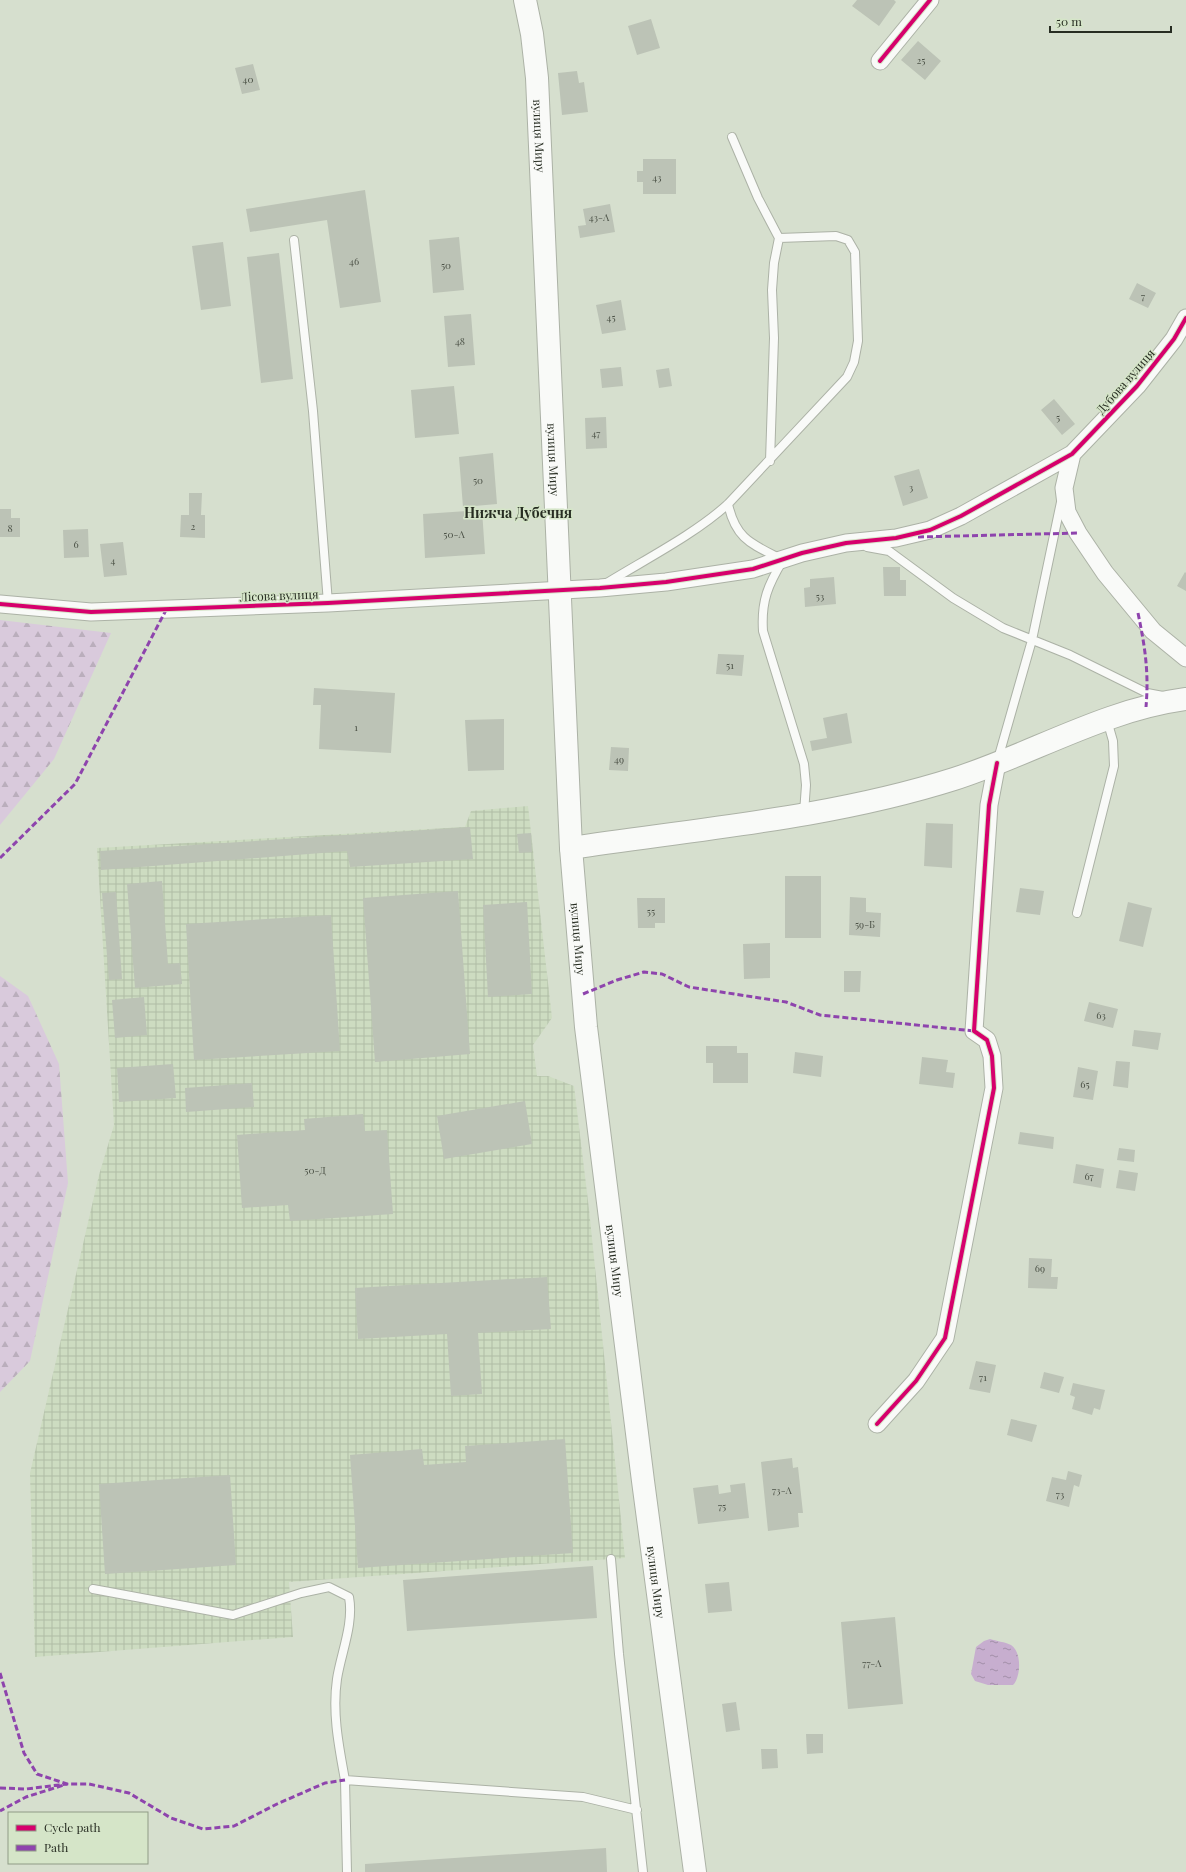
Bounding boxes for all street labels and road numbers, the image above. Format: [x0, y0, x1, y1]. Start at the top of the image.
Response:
street label: вулиця Миру [530, 99, 549, 173]
street label: Дубова вулиця [1092, 345, 1158, 417]
street label: вулиця Миру [544, 423, 563, 497]
street label: Лісова вулиця [238, 586, 319, 604]
street label: вулиця Миру [568, 902, 590, 976]
street label: вулиця Миру [603, 1223, 628, 1298]
street label: вулиця Миру [644, 1545, 669, 1620]

